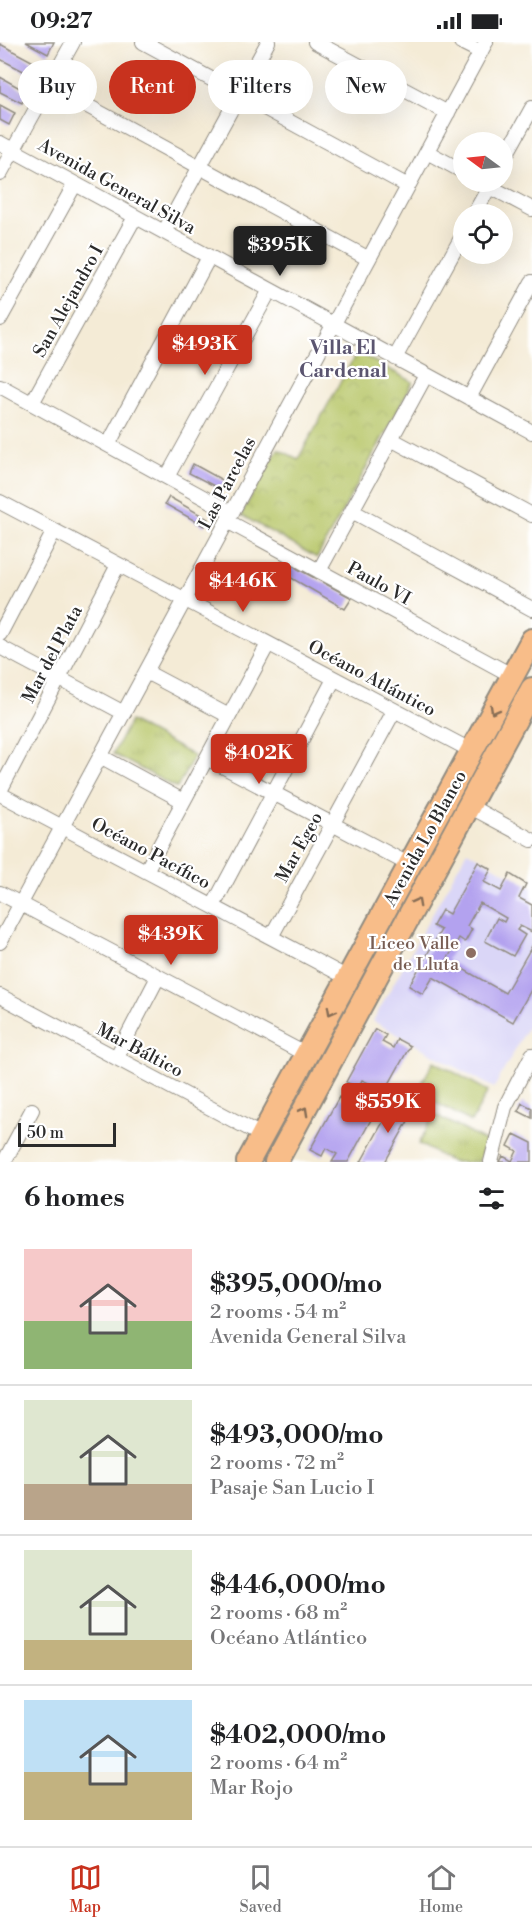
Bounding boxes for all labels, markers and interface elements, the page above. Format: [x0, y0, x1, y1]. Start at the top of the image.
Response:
text: 09:27 [30, 8, 92, 35]
chip: Buy [18, 60, 97, 114]
chip: Rent [109, 60, 196, 114]
chip: Filters [208, 60, 313, 114]
chip: New [325, 60, 407, 114]
north arrow [453, 132, 513, 192]
map controls [453, 132, 513, 264]
street label: Avenida General Silva [33, 133, 200, 240]
button: locate [453, 204, 513, 264]
pin: $395K [238, 226, 322, 277]
text: $395K [247, 233, 313, 258]
street label: San Alejandro I [28, 241, 109, 361]
pin: $493K [163, 325, 247, 376]
text: $493K [172, 332, 238, 357]
district label: Villa El Cardenal [299, 336, 387, 384]
street label: Las Parcelas [194, 433, 261, 533]
street label: Paulo VI [343, 557, 415, 610]
pin: $446K [201, 562, 285, 613]
text: $446K [209, 569, 277, 594]
street label: Mar del Plata [17, 601, 88, 707]
street label: Océano Atlántico [304, 635, 440, 722]
one-way arrow [490, 704, 501, 715]
pin: $402K [217, 734, 301, 785]
text: $402K [225, 741, 293, 766]
street label: Avenida Lo Blanco [378, 766, 472, 911]
street label: Mar Egeo [271, 808, 328, 887]
street label: Océano Pacífico [87, 812, 214, 895]
one-way arrow [410, 898, 421, 909]
pin: $439K [129, 915, 213, 966]
text: $439K [138, 922, 204, 947]
place label: Liceo Valle de Lluta [369, 932, 460, 976]
marker: Liceo Valle de Lluta [464, 946, 478, 960]
one-way arrow [327, 1005, 338, 1015]
street label: Mar Báltico [92, 1018, 187, 1083]
pin: $559K [346, 1083, 430, 1134]
text: $559K [355, 1090, 421, 1115]
one-way arrow [297, 1106, 308, 1117]
scale bar [18, 1120, 116, 1148]
text: 50 m [27, 1123, 64, 1143]
text: 6 homes [24, 1182, 125, 1214]
icon: filters [475, 1182, 508, 1215]
text: $395,000/mo [210, 1268, 382, 1300]
icon: home [72, 1273, 144, 1345]
text: 2 rooms · 54 m² [210, 1300, 346, 1325]
text: Avenida General Silva [210, 1325, 406, 1350]
text: $493,000/mo [210, 1419, 384, 1451]
icon: home [72, 1424, 144, 1496]
text: 2 rooms · 72 m² [210, 1451, 344, 1476]
text: Pasaje San Lucio I [210, 1476, 374, 1501]
text: $446,000/mo [210, 1569, 386, 1601]
icon: home [72, 1574, 144, 1646]
text: 2 rooms · 68 m² [210, 1601, 347, 1626]
text: Océano Atlántico [210, 1626, 367, 1651]
text: $402,000/mo [210, 1719, 386, 1751]
icon: home [72, 1724, 144, 1796]
text: 2 rooms · 64 m² [210, 1751, 347, 1776]
text: Mar Rojo [210, 1776, 293, 1801]
tab: Map [69, 1861, 102, 1917]
tab: Saved [240, 1861, 282, 1917]
tab: Home [419, 1861, 463, 1917]

